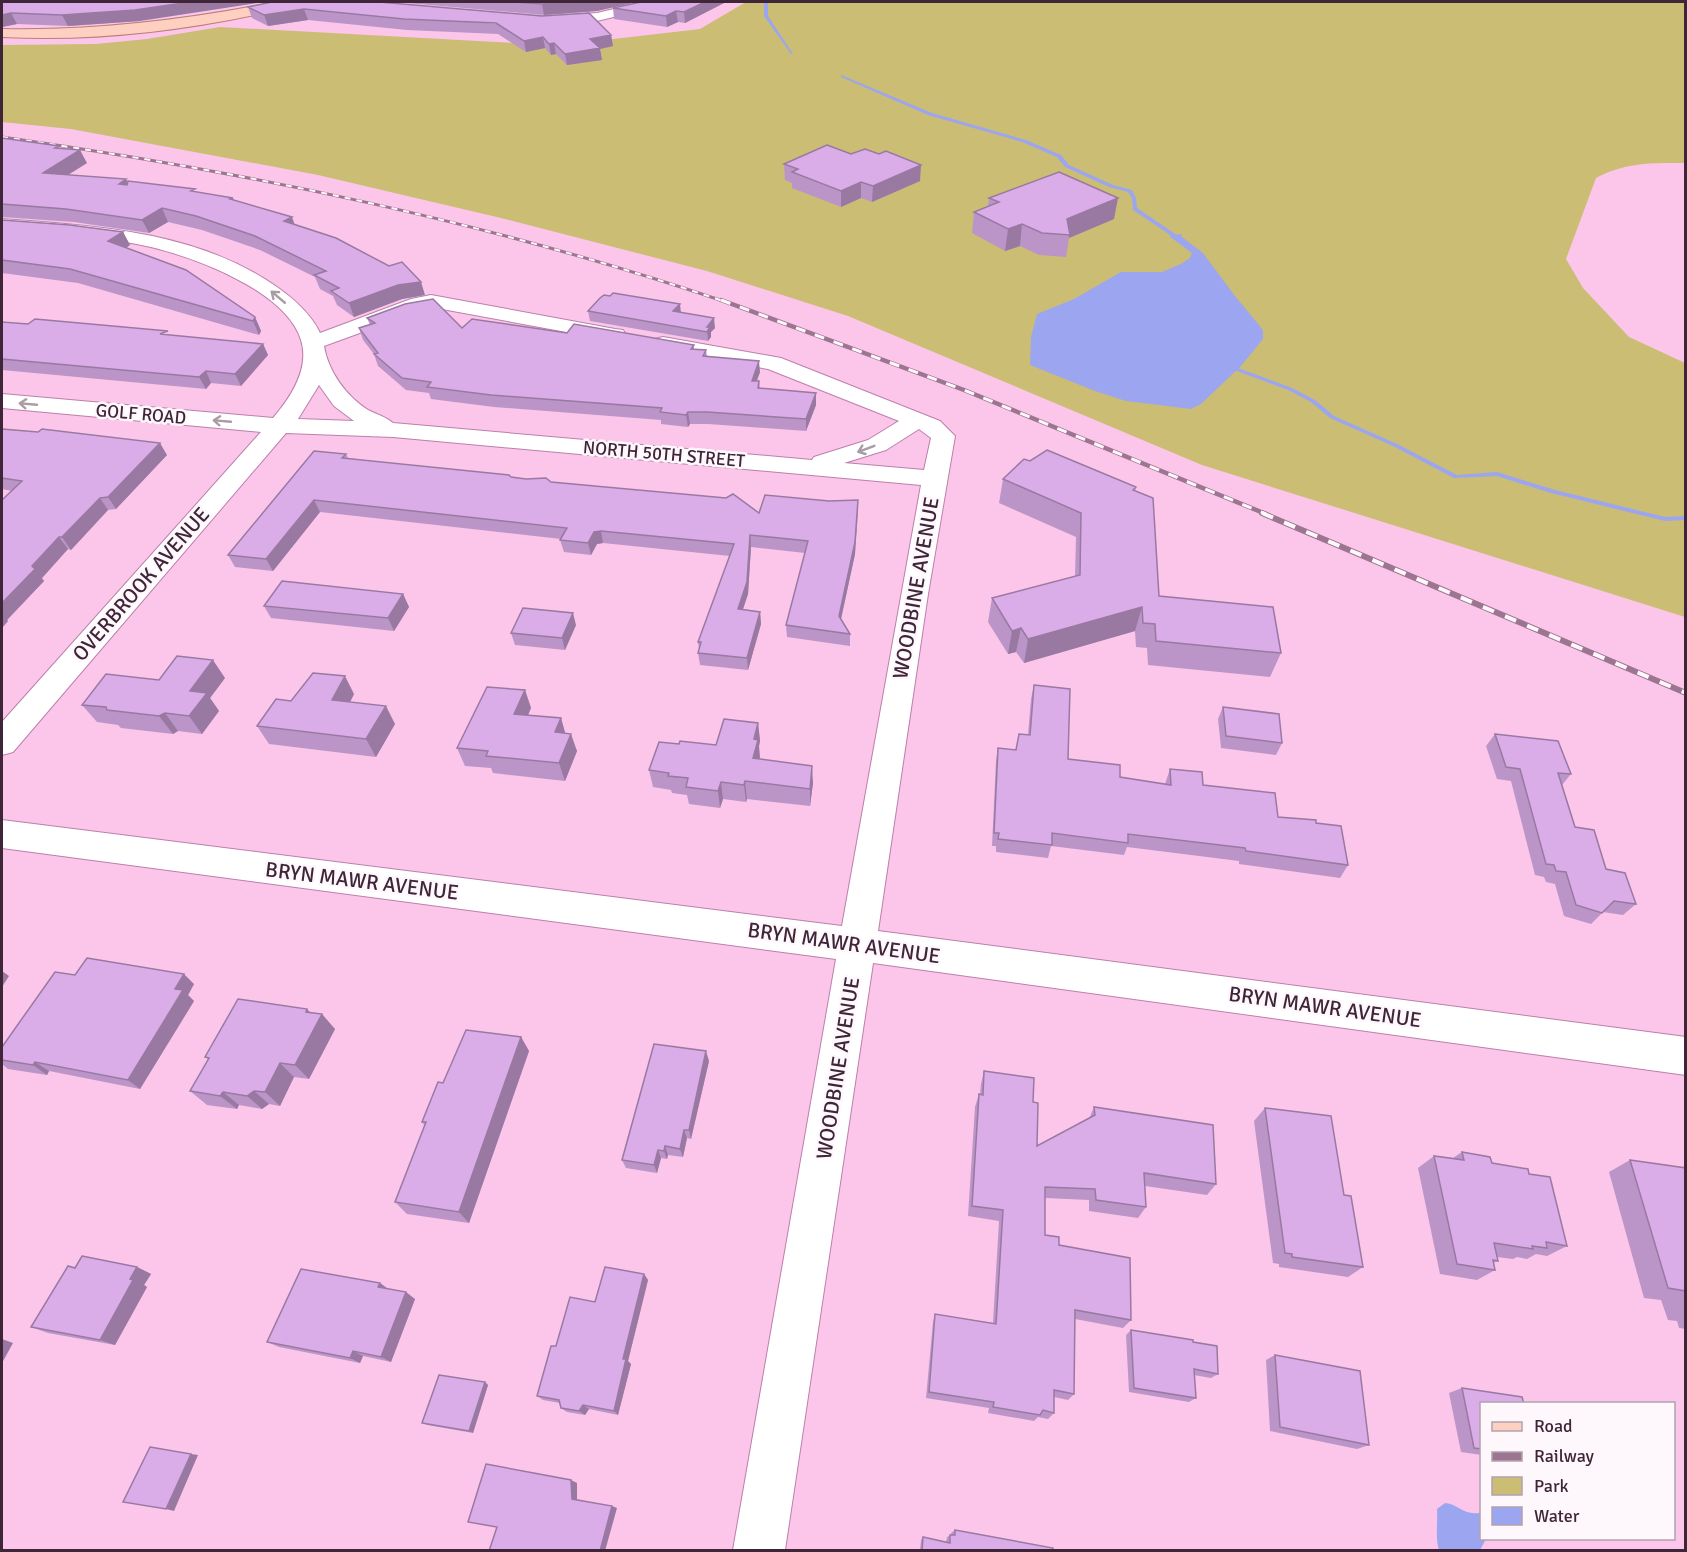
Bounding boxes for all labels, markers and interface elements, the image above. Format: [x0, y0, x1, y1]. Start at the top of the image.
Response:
one-way arrow [270, 290, 286, 303]
one-way arrow [19, 398, 39, 409]
street label: GOLF ROAD [95, 399, 187, 429]
one-way arrow [213, 415, 233, 426]
street label: NORTH 50TH STREET [582, 436, 746, 472]
one-way arrow [857, 444, 876, 455]
street label: WOODBINE AVENUE [887, 495, 945, 681]
street label: OVERBROOK AVENUE [67, 502, 215, 666]
street label: BRYN MAWR AVENUE [264, 856, 460, 906]
street label: BRYN MAWR AVENUE [746, 917, 942, 969]
street label: WOODBINE AVENUE [811, 975, 865, 1161]
street label: BRYN MAWR AVENUE [1227, 981, 1423, 1033]
legend [1480, 1402, 1675, 1540]
text: Road [1534, 1415, 1573, 1437]
text: Railway [1534, 1445, 1595, 1467]
text: Park [1534, 1475, 1569, 1497]
text: Water [1534, 1505, 1580, 1527]

